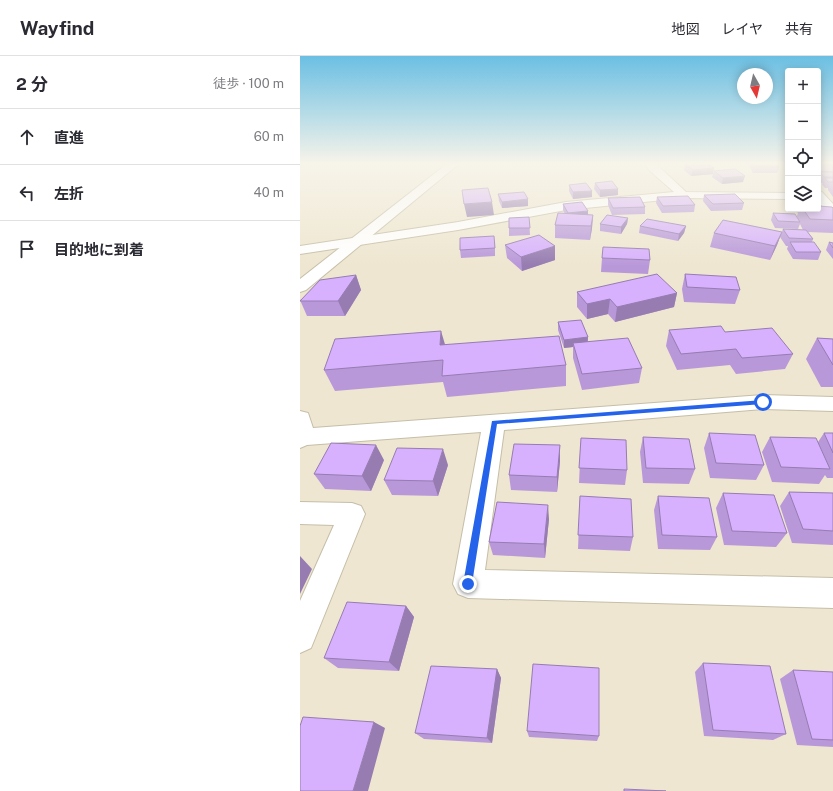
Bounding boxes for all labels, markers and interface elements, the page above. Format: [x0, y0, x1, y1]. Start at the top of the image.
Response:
text: Wayfind [20, 17, 94, 39]
text: 地図 [671, 21, 699, 37]
text: レイヤ [721, 21, 763, 37]
text: 共有 [785, 21, 813, 37]
north arrow [737, 68, 773, 104]
map controls [785, 68, 821, 212]
button: + [785, 68, 821, 104]
text: 2 分 [16, 74, 48, 94]
text: 徒歩 · 100 m [213, 76, 284, 91]
button: − [785, 104, 821, 140]
icon: ahead [16, 126, 38, 148]
text: 直進 [54, 129, 84, 146]
text: 60 m [254, 129, 284, 144]
button: locate [785, 140, 821, 176]
button: layers [785, 176, 821, 212]
icon: left [16, 182, 38, 204]
text: 左折 [54, 185, 84, 202]
text: 40 m [253, 185, 284, 200]
icon: arrive [16, 238, 38, 260]
text: 目的地に到着 [54, 241, 144, 258]
route start [754, 393, 772, 411]
route end [459, 575, 477, 593]

